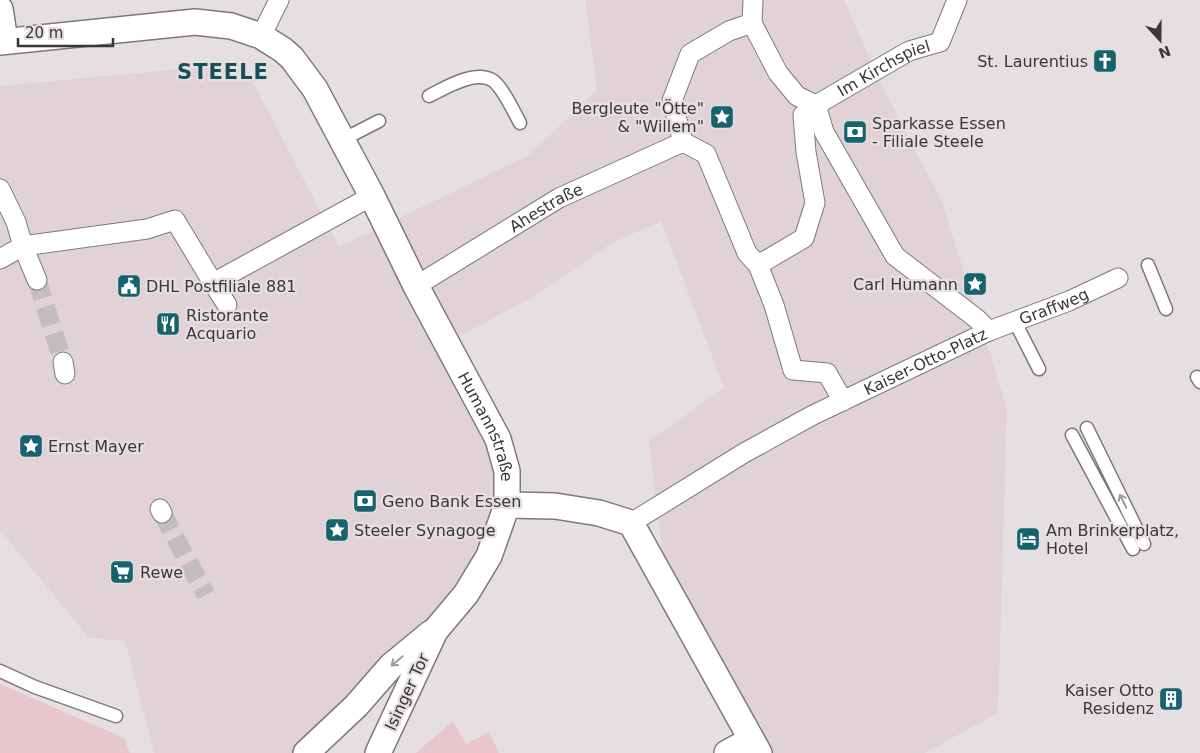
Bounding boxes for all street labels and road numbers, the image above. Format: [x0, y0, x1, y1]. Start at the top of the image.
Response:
street label: Im Kirchspiel [834, 36, 932, 100]
street label: Ahestraße [506, 179, 586, 236]
street label: Graffweg [1016, 284, 1091, 328]
street label: Kaiser-Otto-Platz [861, 324, 990, 399]
street label: Humannstraße [454, 368, 517, 482]
street label: Isinger Tor [381, 650, 433, 734]

